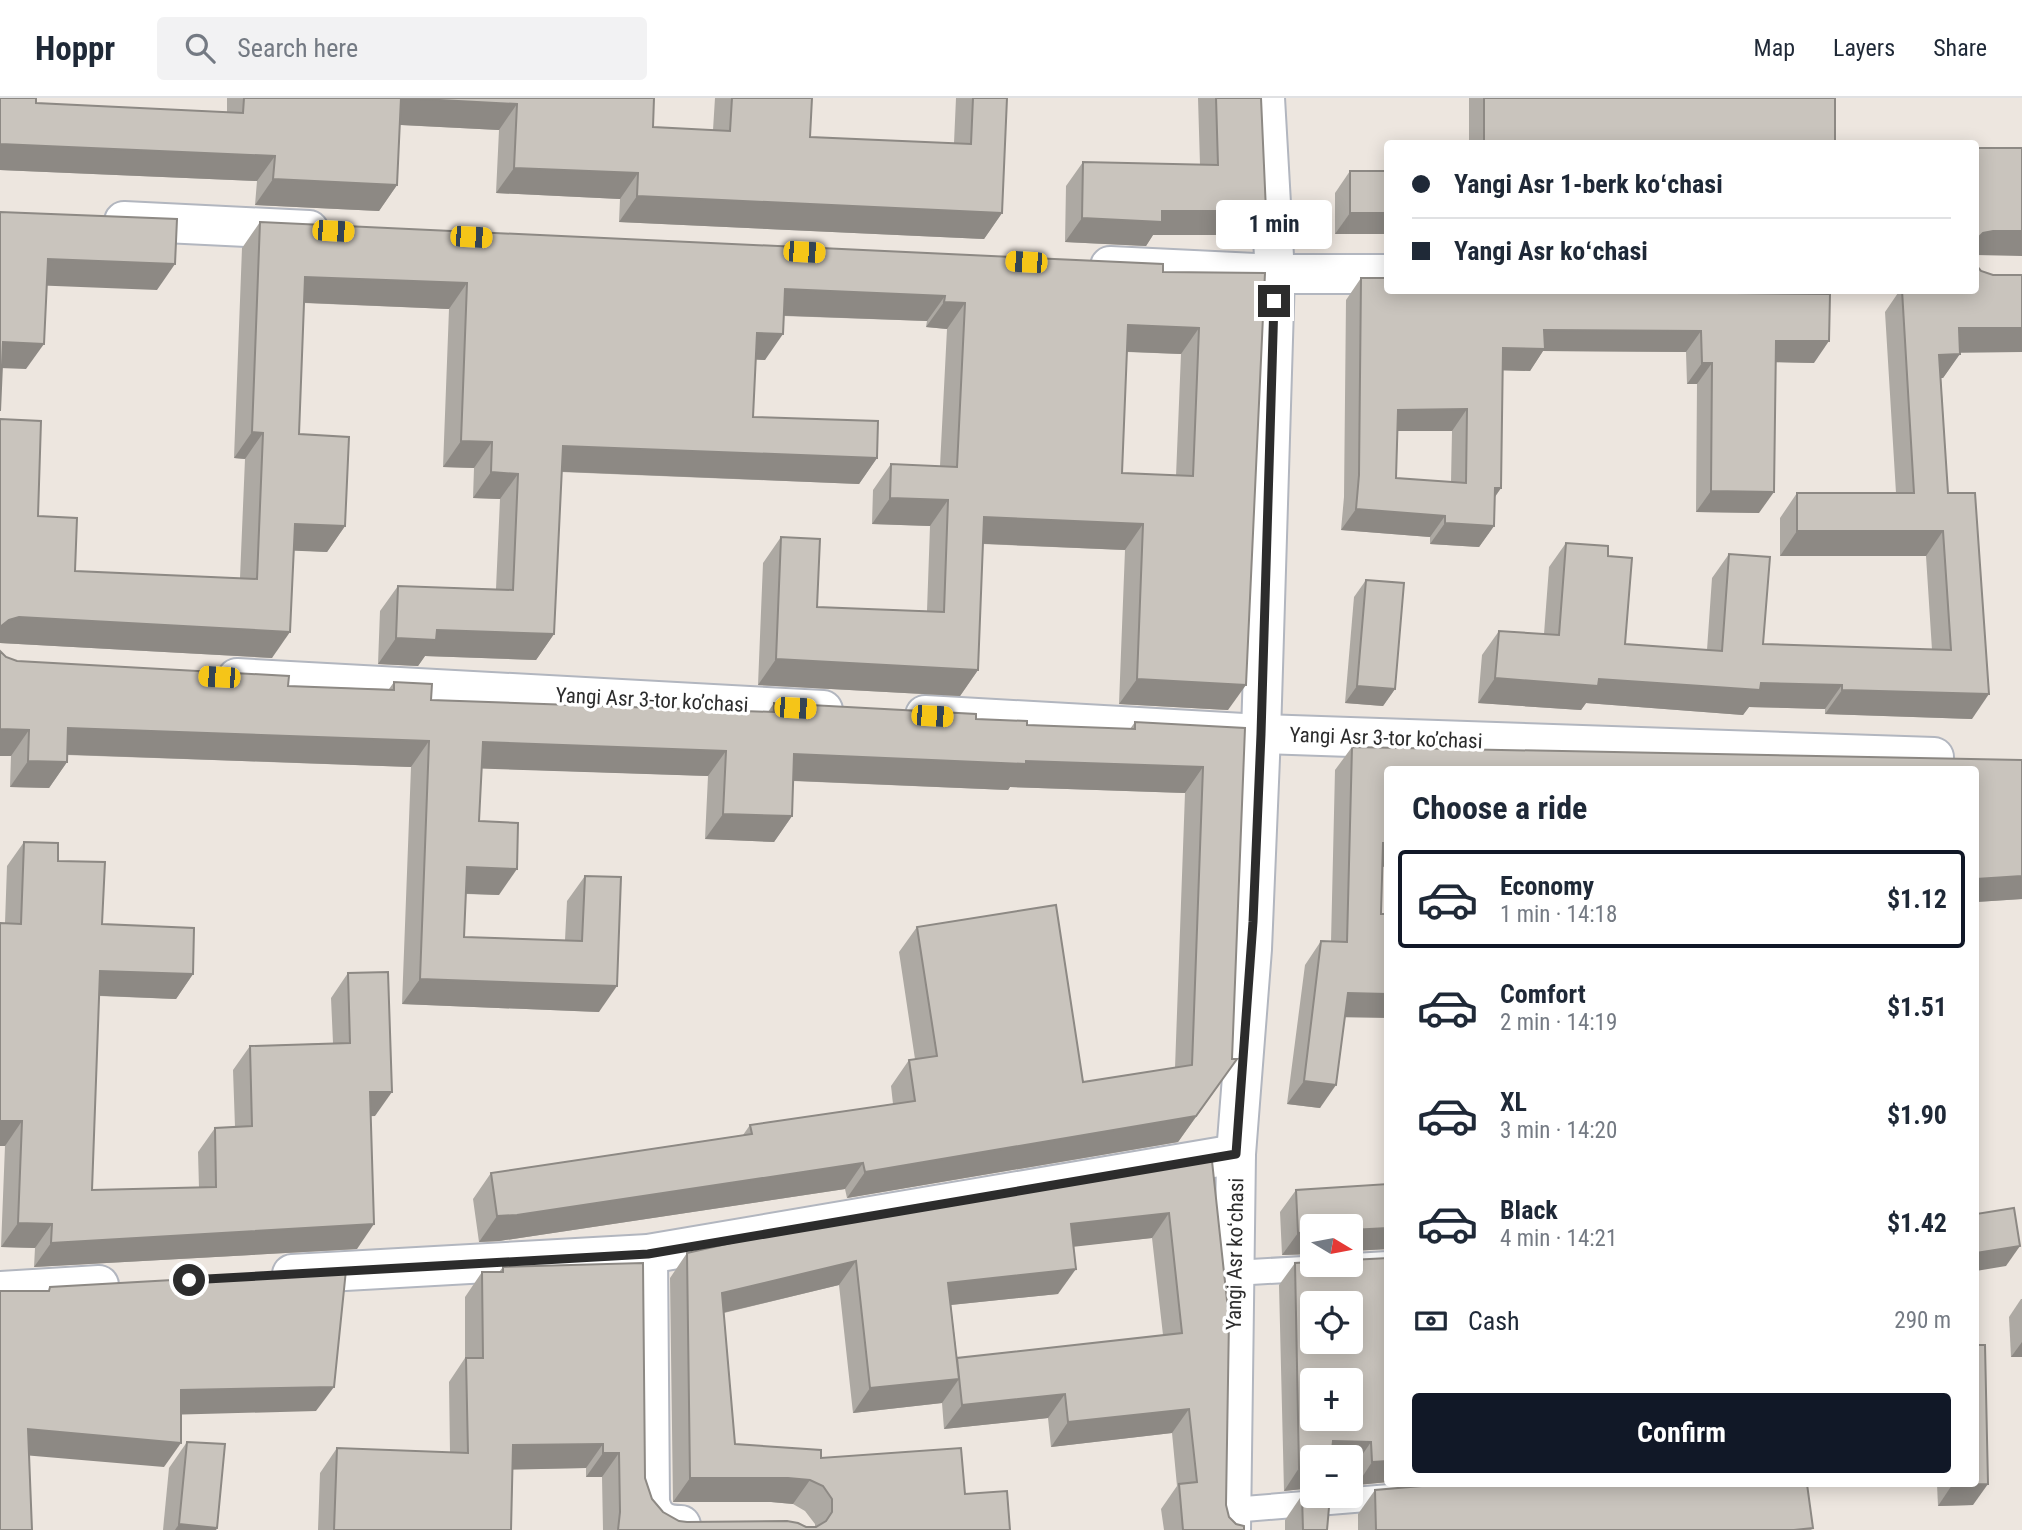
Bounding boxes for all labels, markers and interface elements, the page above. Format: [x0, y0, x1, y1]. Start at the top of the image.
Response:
search box [157, 17, 647, 80]
text: Hoppr [35, 29, 115, 68]
icon: search [181, 29, 219, 67]
text: Search here [237, 33, 358, 63]
text: Map [1754, 34, 1795, 62]
text: Layers [1833, 34, 1895, 62]
text: Share [1933, 34, 1987, 62]
text: Yangi Asr 1-berk koʻchasi [1454, 169, 1723, 199]
callout: 1 min [1216, 200, 1332, 248]
text: 1 min [1248, 211, 1300, 238]
car [312, 219, 355, 243]
car [450, 225, 493, 249]
text: Yangi Asr koʻchasi [1454, 236, 1648, 266]
car [783, 240, 826, 264]
car [1005, 250, 1048, 274]
route end [1258, 285, 1290, 317]
car [198, 665, 241, 689]
street label: Yangi Asr 3-tor koʼchasi [555, 683, 749, 717]
car [774, 696, 817, 720]
car [911, 704, 954, 728]
street label: Yangi Asr 3-tor koʼchasi [1289, 723, 1483, 753]
text: Choose a ride [1412, 789, 1587, 827]
icon: car [1416, 868, 1479, 931]
text: Economy [1500, 871, 1594, 901]
text: $1.12 [1887, 884, 1947, 914]
text: 1 min · 14:18 [1500, 901, 1617, 928]
icon: car [1416, 976, 1479, 1039]
text: Comfort [1500, 979, 1586, 1009]
text: $1.51 [1887, 992, 1947, 1022]
text: 2 min · 14:19 [1500, 1009, 1617, 1036]
icon: car [1416, 1084, 1479, 1147]
text: XL [1500, 1087, 1527, 1117]
text: $1.90 [1887, 1100, 1947, 1130]
text: 3 min · 14:20 [1500, 1117, 1617, 1144]
street label: Yangi Asr koʻchasi [1222, 1178, 1248, 1330]
icon: car [1416, 1192, 1479, 1255]
text: Black [1500, 1195, 1558, 1225]
text: $1.42 [1887, 1208, 1947, 1238]
north arrow [1300, 1214, 1363, 1278]
map controls [1300, 1214, 1363, 1508]
text: 4 min · 14:21 [1500, 1225, 1617, 1252]
route start [173, 1264, 205, 1296]
button: locate [1300, 1291, 1363, 1354]
icon: cash [1412, 1302, 1450, 1340]
text: Cash [1468, 1306, 1520, 1336]
text: 290 m [1894, 1307, 1951, 1334]
button: + [1300, 1368, 1363, 1431]
button: Confirm [1412, 1393, 1951, 1473]
button: − [1300, 1445, 1363, 1508]

